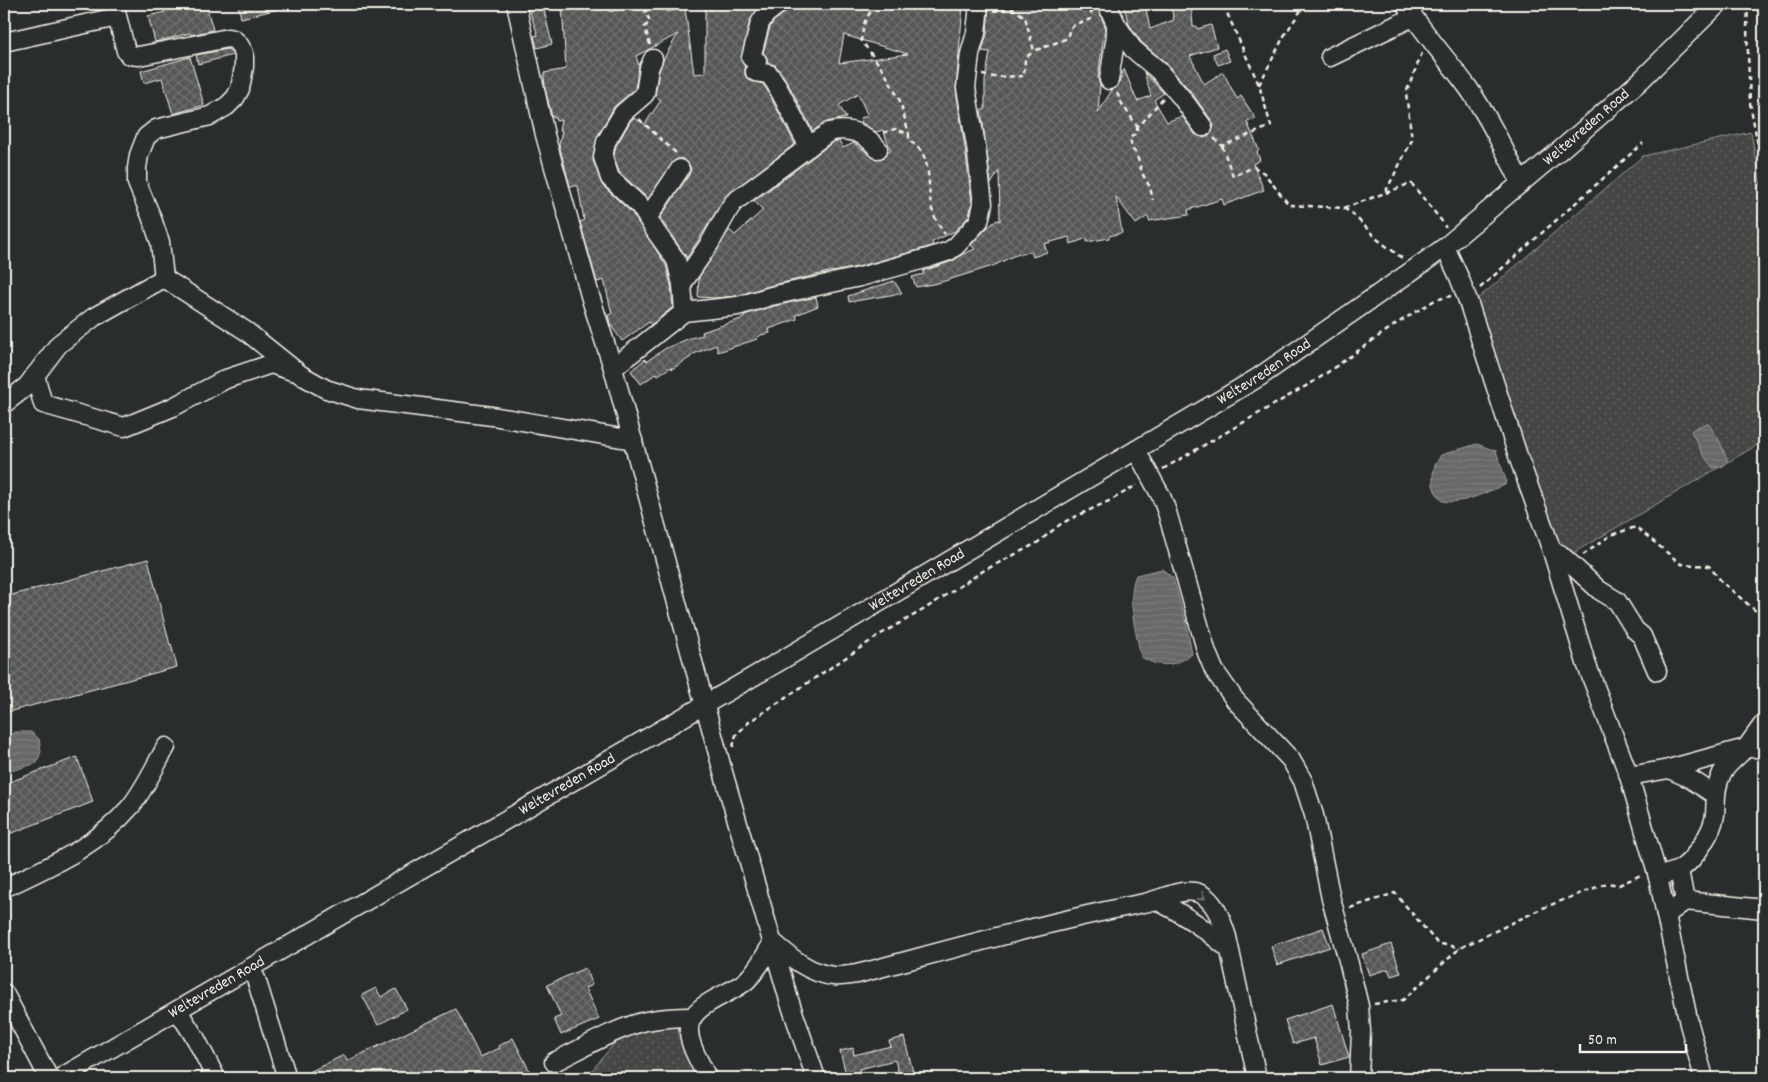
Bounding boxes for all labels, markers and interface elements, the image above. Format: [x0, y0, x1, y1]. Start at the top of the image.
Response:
street label: Weltevreden Road [1538, 83, 1635, 171]
street label: Weltevreden Road [1213, 333, 1316, 411]
street label: Weltevreden Road [864, 543, 969, 618]
street label: Weltevreden Road [515, 747, 620, 821]
one-way arrow [1196, 891, 1206, 900]
street label: Weltevreden Road [164, 950, 269, 1024]
scale bar [1580, 1022, 1687, 1054]
text: 50 m [1588, 1030, 1617, 1052]

